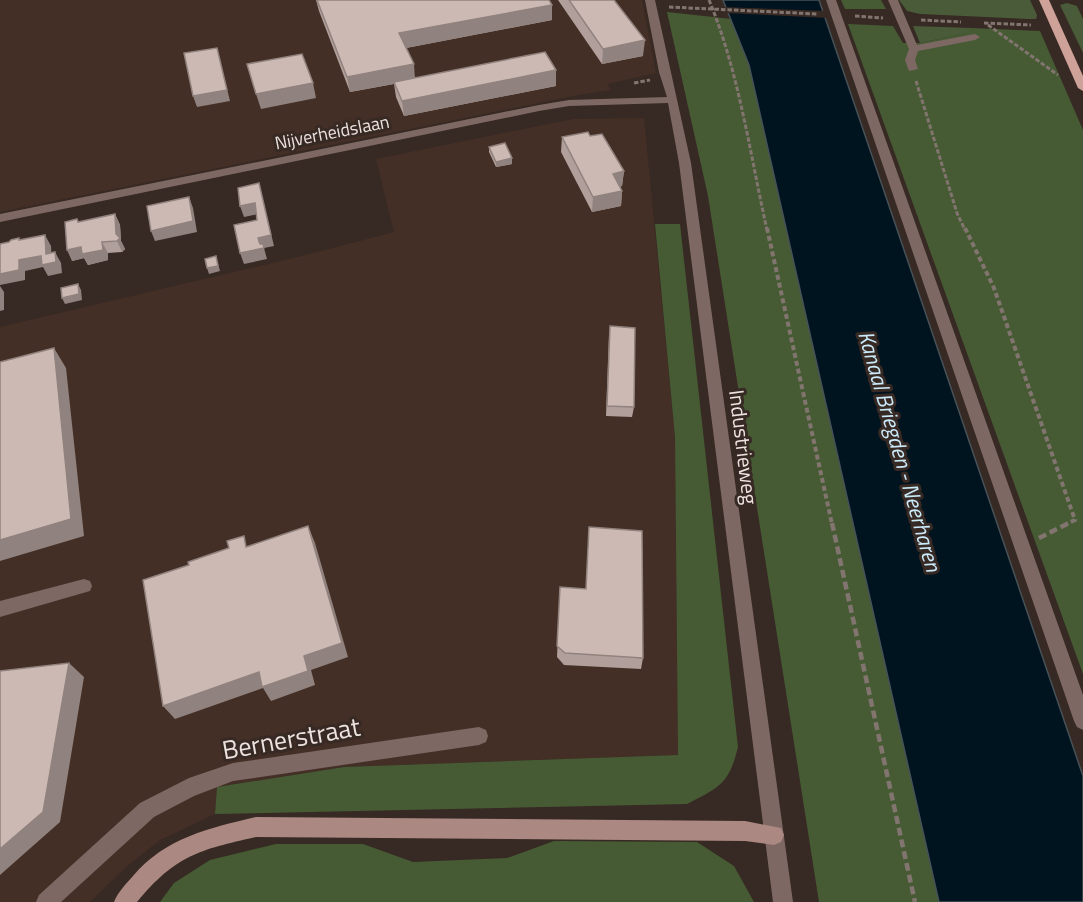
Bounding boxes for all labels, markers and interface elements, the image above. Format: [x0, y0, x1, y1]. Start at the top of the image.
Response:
street label: Nijverheidslaan [272, 108, 392, 156]
water label: Kanaal Briegden - Neerharen [849, 327, 951, 576]
street label: Industrieweg [721, 388, 767, 506]
street label: Bernerstraat [219, 707, 363, 769]

